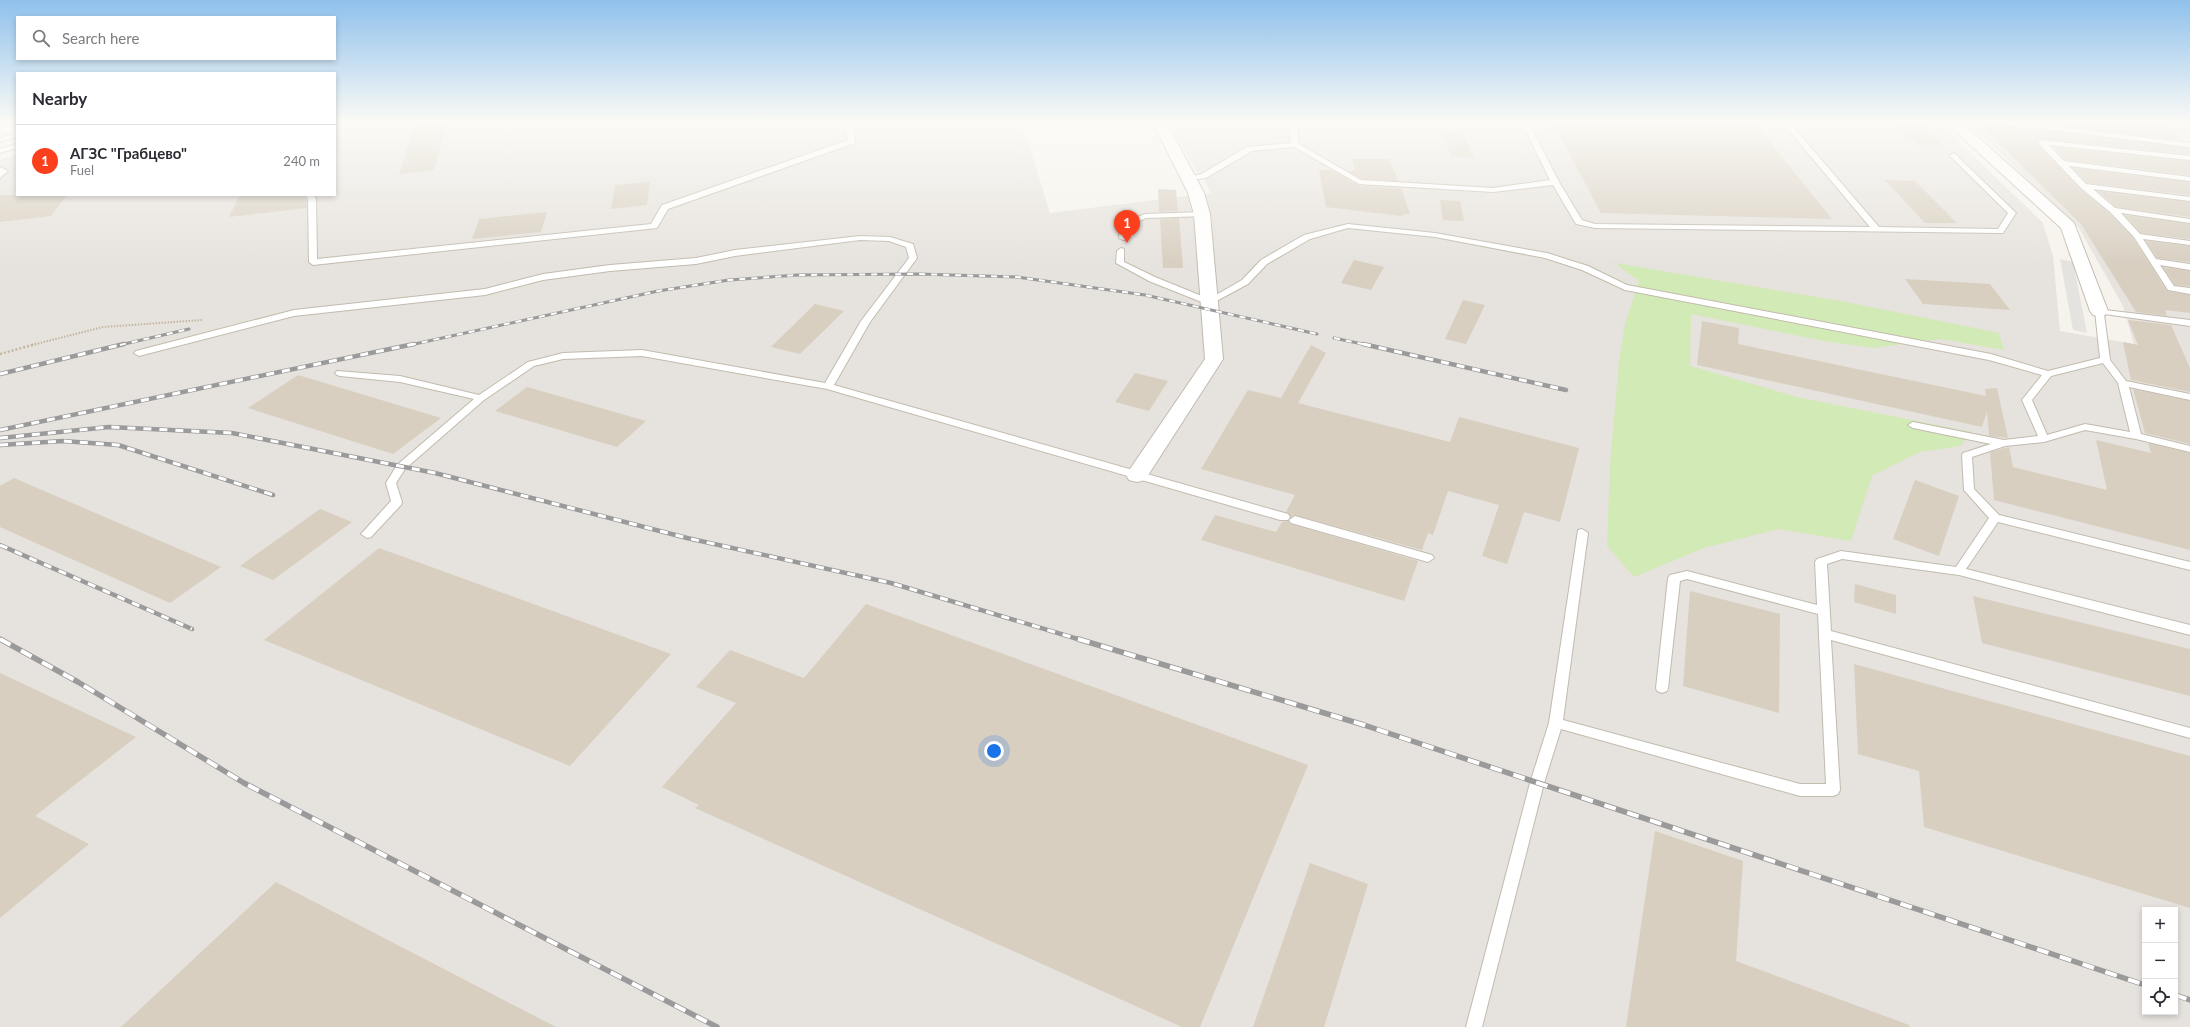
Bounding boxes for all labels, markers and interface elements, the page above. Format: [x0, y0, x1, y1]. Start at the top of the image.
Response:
search box [16, 16, 336, 60]
icon: search [30, 27, 52, 49]
text: Search here [62, 29, 139, 47]
text: Nearby [32, 88, 87, 109]
text: АГЗС "Грабцево" [70, 144, 187, 162]
text: 1 [41, 153, 49, 169]
text: 240 m [283, 153, 320, 169]
text: Fuel [70, 162, 94, 178]
pin: 1 [1114, 210, 1140, 243]
your location [984, 741, 1004, 761]
map controls [2142, 907, 2178, 1015]
button: + [2142, 907, 2178, 943]
button: − [2142, 943, 2178, 979]
button: locate [2142, 979, 2178, 1015]

